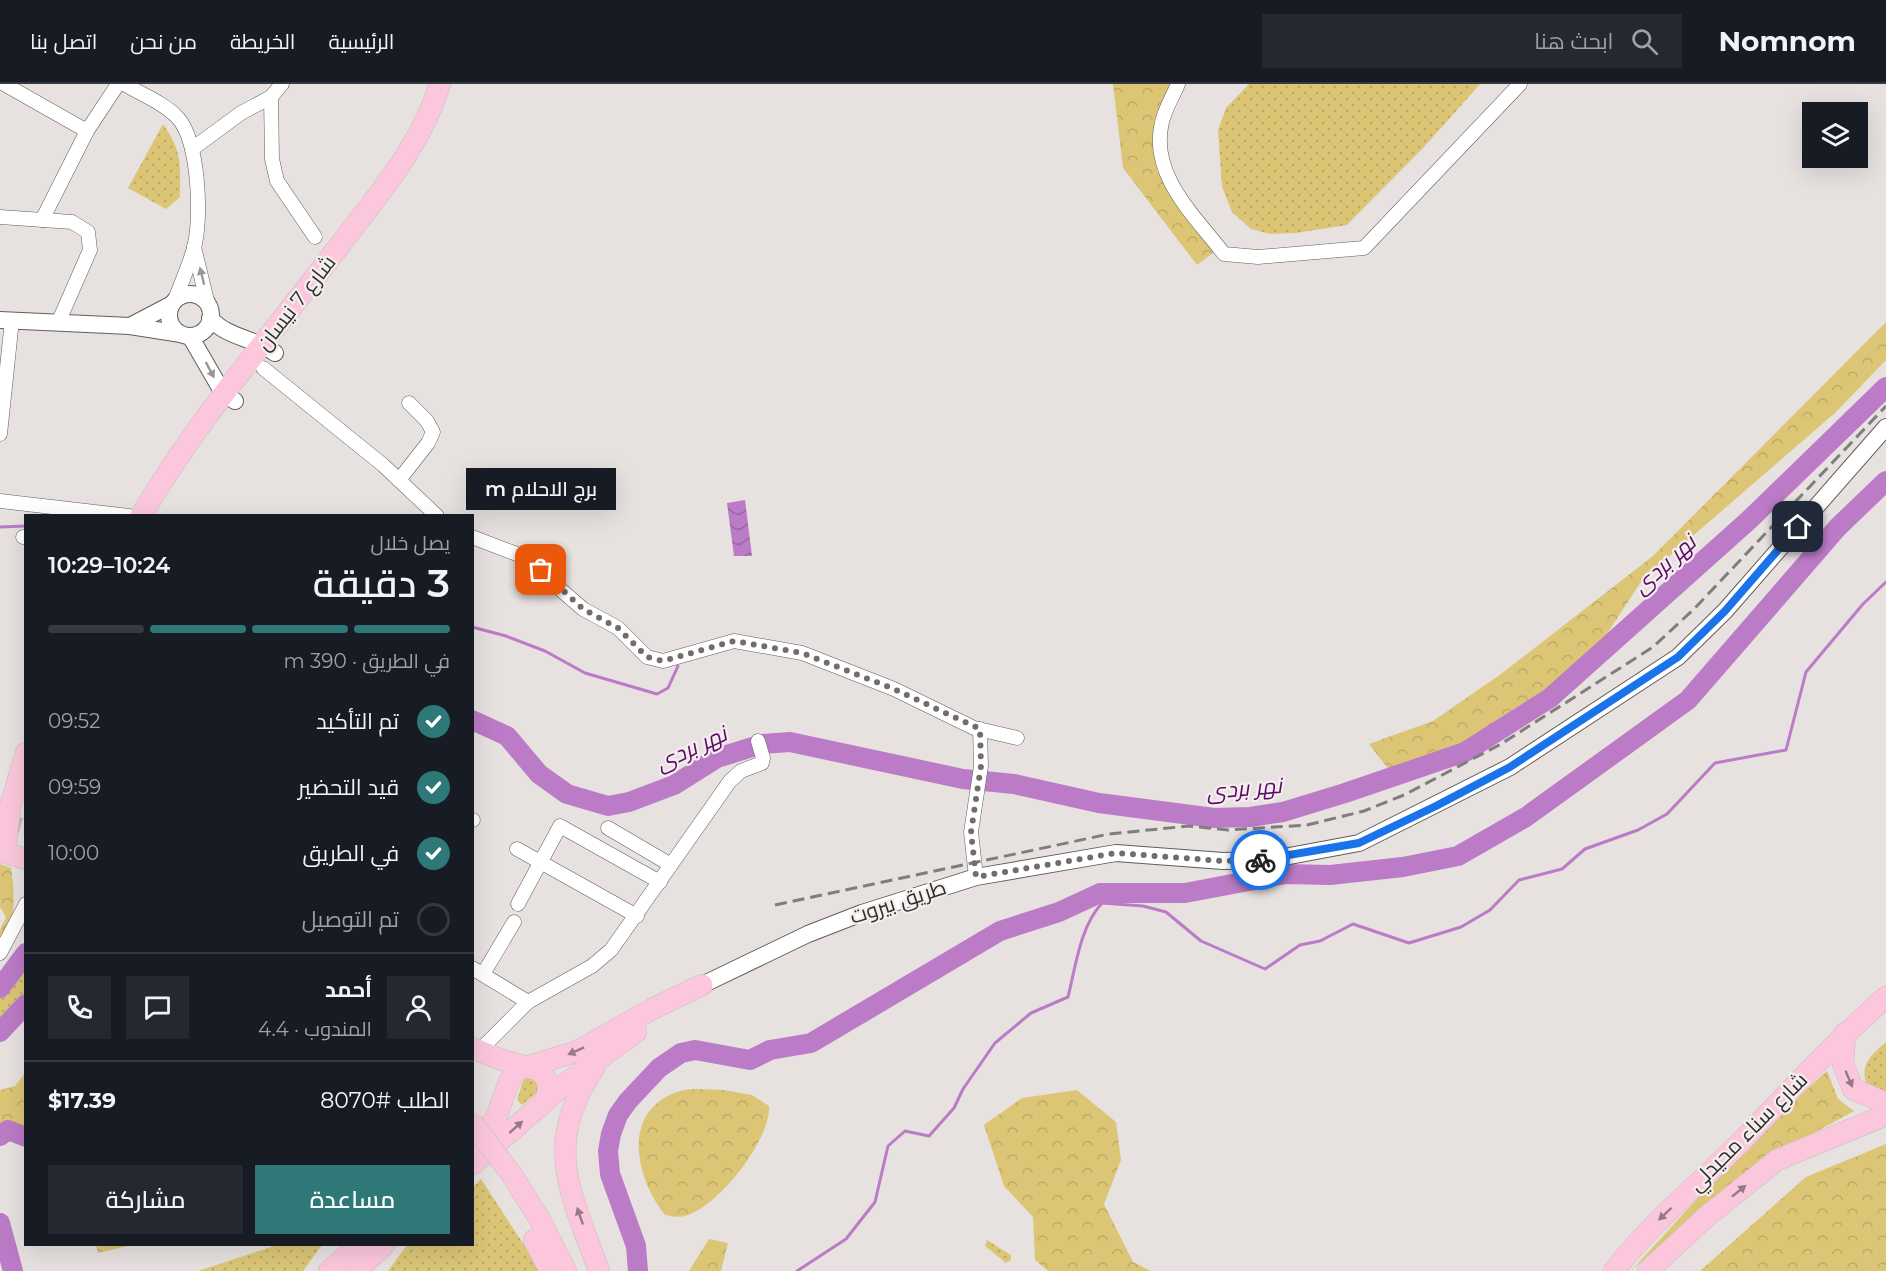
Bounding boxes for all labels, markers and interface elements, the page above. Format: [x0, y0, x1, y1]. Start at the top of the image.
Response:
search box [1262, 14, 1682, 68]
text: Nomnom [1718, 24, 1856, 58]
icon: search [1628, 25, 1661, 58]
text: ابحث هنا [1534, 28, 1613, 55]
text: اتصل بنا [30, 29, 97, 54]
text: من نحن [130, 29, 197, 54]
text: الخريطة [230, 29, 296, 54]
text: الرئيسية [329, 29, 394, 54]
map controls [1802, 102, 1868, 168]
button: layers [1802, 102, 1868, 168]
street label: شارع 7 نيسان [251, 250, 342, 357]
one-way arrow [196, 267, 206, 285]
one-way arrow [205, 362, 215, 379]
callout: برج الاحلام m [466, 468, 616, 510]
text: برج الاحلام m [485, 477, 597, 501]
pin [1772, 501, 1823, 552]
icon: home [1781, 510, 1814, 543]
water label: نهر بردى [1627, 528, 1703, 600]
text: يصل خلال [371, 531, 450, 555]
pin [515, 544, 566, 595]
text: 10:24–10:29 [48, 552, 170, 579]
icon: bag [524, 553, 557, 586]
text: 3 دقيقة [313, 559, 450, 607]
text: في الطريق · 390 m [284, 649, 450, 673]
icon: check [417, 705, 450, 738]
text: تم التأكيد [316, 708, 399, 735]
text: 09:52 [48, 709, 100, 733]
water label: نهر بردى [651, 719, 733, 777]
icon: check [417, 771, 450, 804]
water label: نهر بردى [1205, 772, 1285, 805]
text: قيد التحضير [298, 774, 399, 801]
text: 09:59 [48, 775, 101, 799]
courier [1230, 830, 1290, 890]
icon: check [417, 837, 450, 870]
text: في الطريق [302, 840, 399, 867]
text: 10:00 [48, 841, 99, 865]
icon: bike [1244, 844, 1277, 877]
street label: طريق بيروت [847, 874, 949, 930]
text: تم التوصيل [302, 906, 399, 933]
button: phone [48, 976, 111, 1039]
button: chat [126, 976, 189, 1039]
text: أحمد [325, 976, 372, 1003]
button: person [387, 976, 450, 1039]
text: المندوب · 4.4 [258, 1017, 372, 1041]
one-way arrow [567, 1047, 585, 1056]
street label: شارع سناء محيدلي [1683, 1067, 1815, 1199]
one-way arrow [1845, 1070, 1854, 1088]
text: $17.39 [48, 1087, 116, 1114]
text: الطلب #8070 [320, 1087, 450, 1114]
one-way arrow [508, 1120, 524, 1133]
button: مشاركة [48, 1165, 243, 1234]
button: مساعدة [255, 1165, 450, 1234]
one-way arrow [1731, 1185, 1746, 1198]
one-way arrow [574, 1207, 584, 1225]
one-way arrow [1658, 1207, 1672, 1221]

